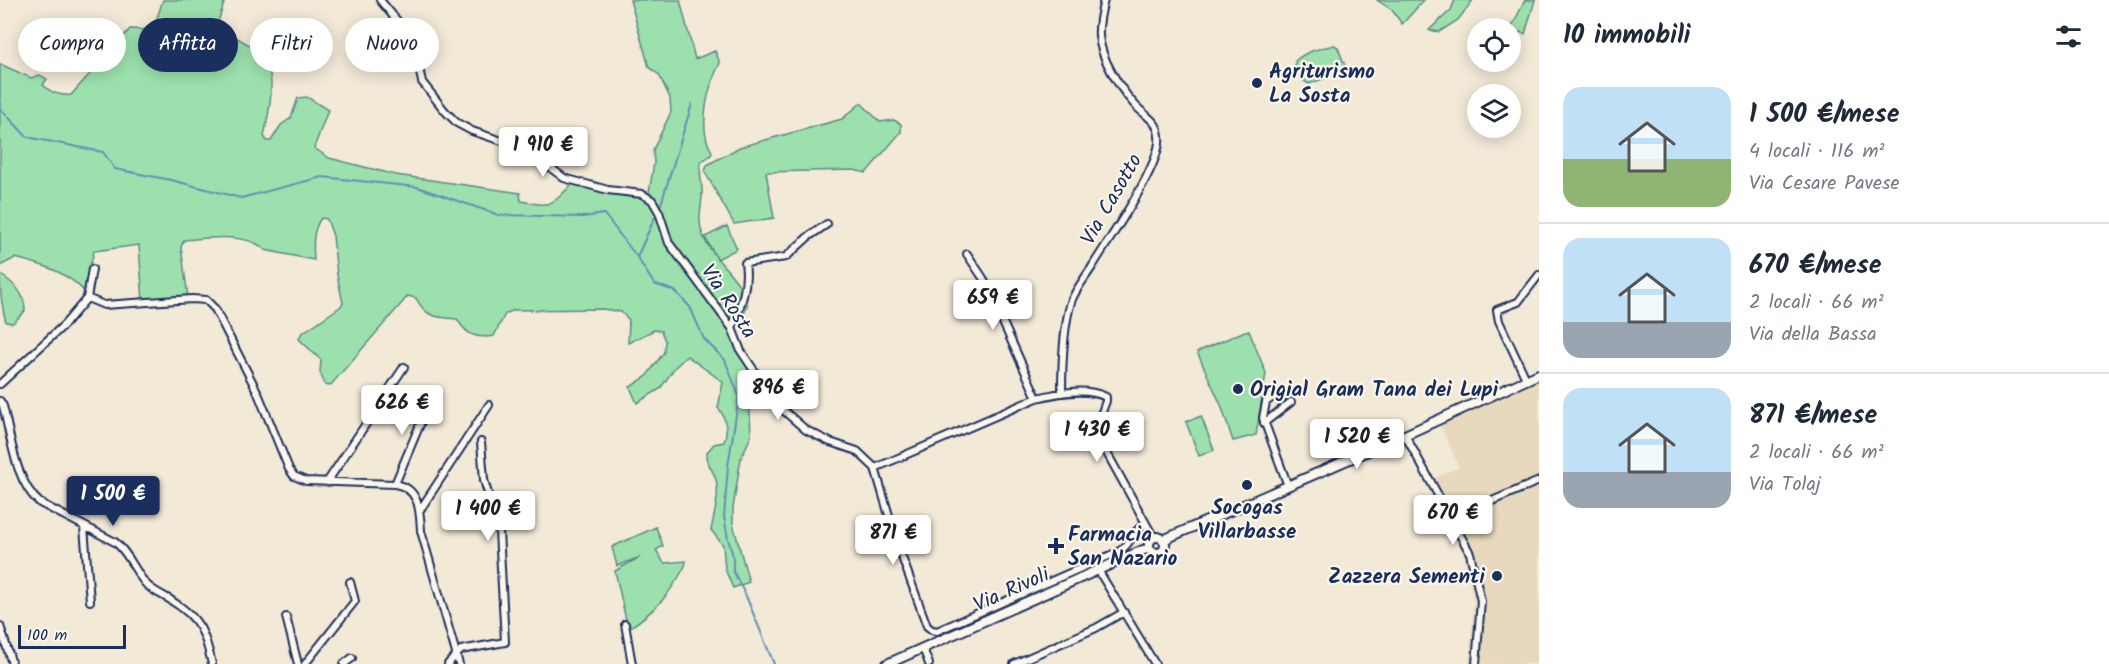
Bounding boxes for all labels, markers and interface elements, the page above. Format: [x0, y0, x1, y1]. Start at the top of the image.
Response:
text: 10 immobili [1563, 15, 1691, 57]
chip: Compra [18, 18, 126, 72]
chip: Affitta [138, 18, 238, 72]
chip: Filtri [250, 18, 333, 72]
chip: Nuovo [345, 18, 439, 72]
map controls [1467, 18, 1521, 138]
button: locate [1467, 18, 1521, 72]
icon: filters [2052, 20, 2085, 53]
place label: Agriturismo La Sosta [1269, 56, 1375, 113]
marker: Agriturismo La Sosta [1250, 76, 1264, 90]
button: layers [1467, 84, 1521, 138]
text: 1 500 €/mese [1749, 94, 1899, 136]
icon: home [1611, 111, 1683, 183]
pin: 1 910 € [488, 127, 598, 178]
text: 1 910 € [513, 130, 573, 162]
text: 4 locali · 116 m² [1749, 136, 1885, 168]
street label: Via Casotto [1073, 148, 1152, 252]
text: Via Cesare Pavese [1749, 168, 1900, 200]
text: 670 €/mese [1749, 245, 1881, 287]
street label: Via Rosta [691, 258, 764, 346]
icon: home [1611, 262, 1683, 334]
pin: 659 € [951, 280, 1035, 331]
text: 659 € [967, 283, 1019, 315]
text: 2 locali · 66 m² [1749, 287, 1884, 319]
text: Via della Bassa [1749, 319, 1877, 351]
pin: 896 € [736, 370, 820, 421]
text: 896 € [751, 373, 805, 405]
place label: Origial Gram Tana dei Lupi [1250, 374, 1499, 407]
marker: Origial Gram Tana dei Lupi [1231, 382, 1245, 396]
pin: 626 € [360, 385, 444, 436]
text: 626 € [375, 388, 429, 420]
text: 871 €/mese [1749, 395, 1877, 437]
pin: 1 430 € [1042, 412, 1152, 463]
icon: home [1611, 412, 1683, 484]
text: 1 430 € [1064, 415, 1130, 447]
pin: 1 520 € [1302, 419, 1412, 470]
text: 1 520 € [1324, 422, 1390, 454]
text: 2 locali · 66 m² [1749, 437, 1884, 469]
text: Via Tolaj [1749, 469, 1821, 501]
pin: 1 500 € [58, 476, 168, 527]
marker: Socogas Villarbasse [1240, 478, 1254, 492]
text: 1 500 € [81, 479, 145, 511]
pin: 1 400 € [433, 491, 543, 542]
place label: Socogas Villarbasse [1198, 492, 1296, 549]
text: 1 400 € [455, 494, 521, 526]
pin: 670 € [1411, 495, 1495, 546]
text: 670 € [1428, 498, 1478, 530]
pin: 871 € [851, 515, 935, 566]
text: 871 € [869, 518, 917, 550]
place label: Farmacia San Nazario [1068, 519, 1178, 576]
marker: Farmacia San Nazario [1049, 539, 1063, 553]
street label: Via Rivoli [968, 559, 1056, 622]
place label: Zazzera Sementi [1328, 561, 1486, 594]
marker: Zazzera Sementi [1490, 569, 1504, 583]
scale bar [18, 622, 126, 650]
text: 100 m [27, 623, 67, 648]

